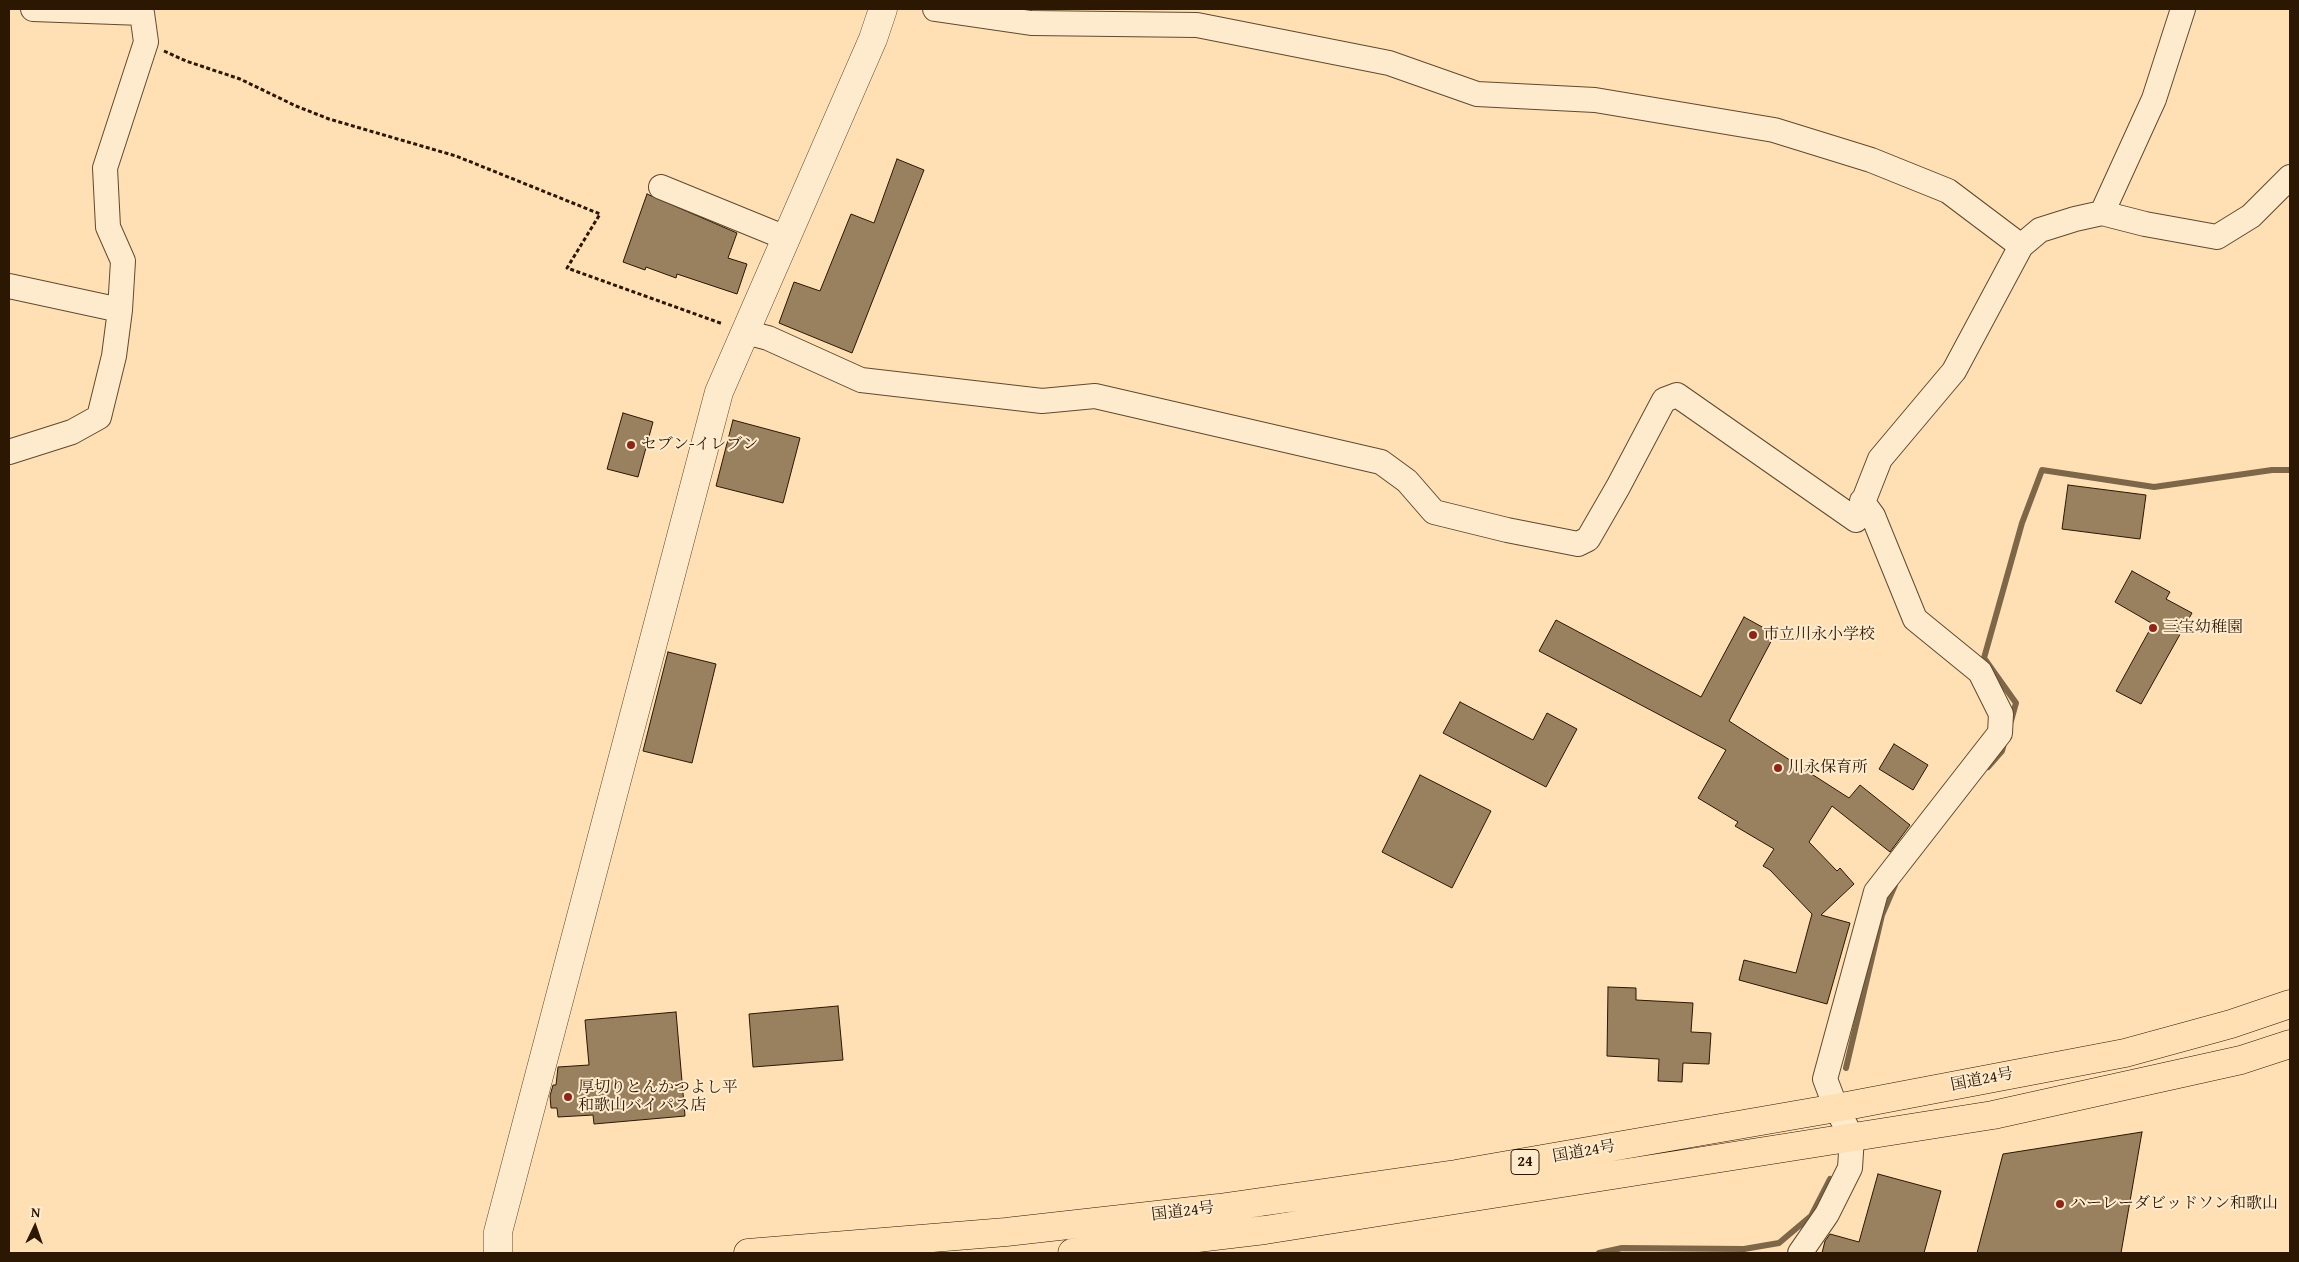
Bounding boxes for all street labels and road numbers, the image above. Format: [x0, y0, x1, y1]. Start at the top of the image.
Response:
street label: 国道24号 [1949, 1065, 2015, 1095]
street label: 国道24号 [1551, 1137, 1617, 1167]
road number: 24 [1511, 1150, 1539, 1174]
street label: 国道24号 [1150, 1199, 1216, 1225]

